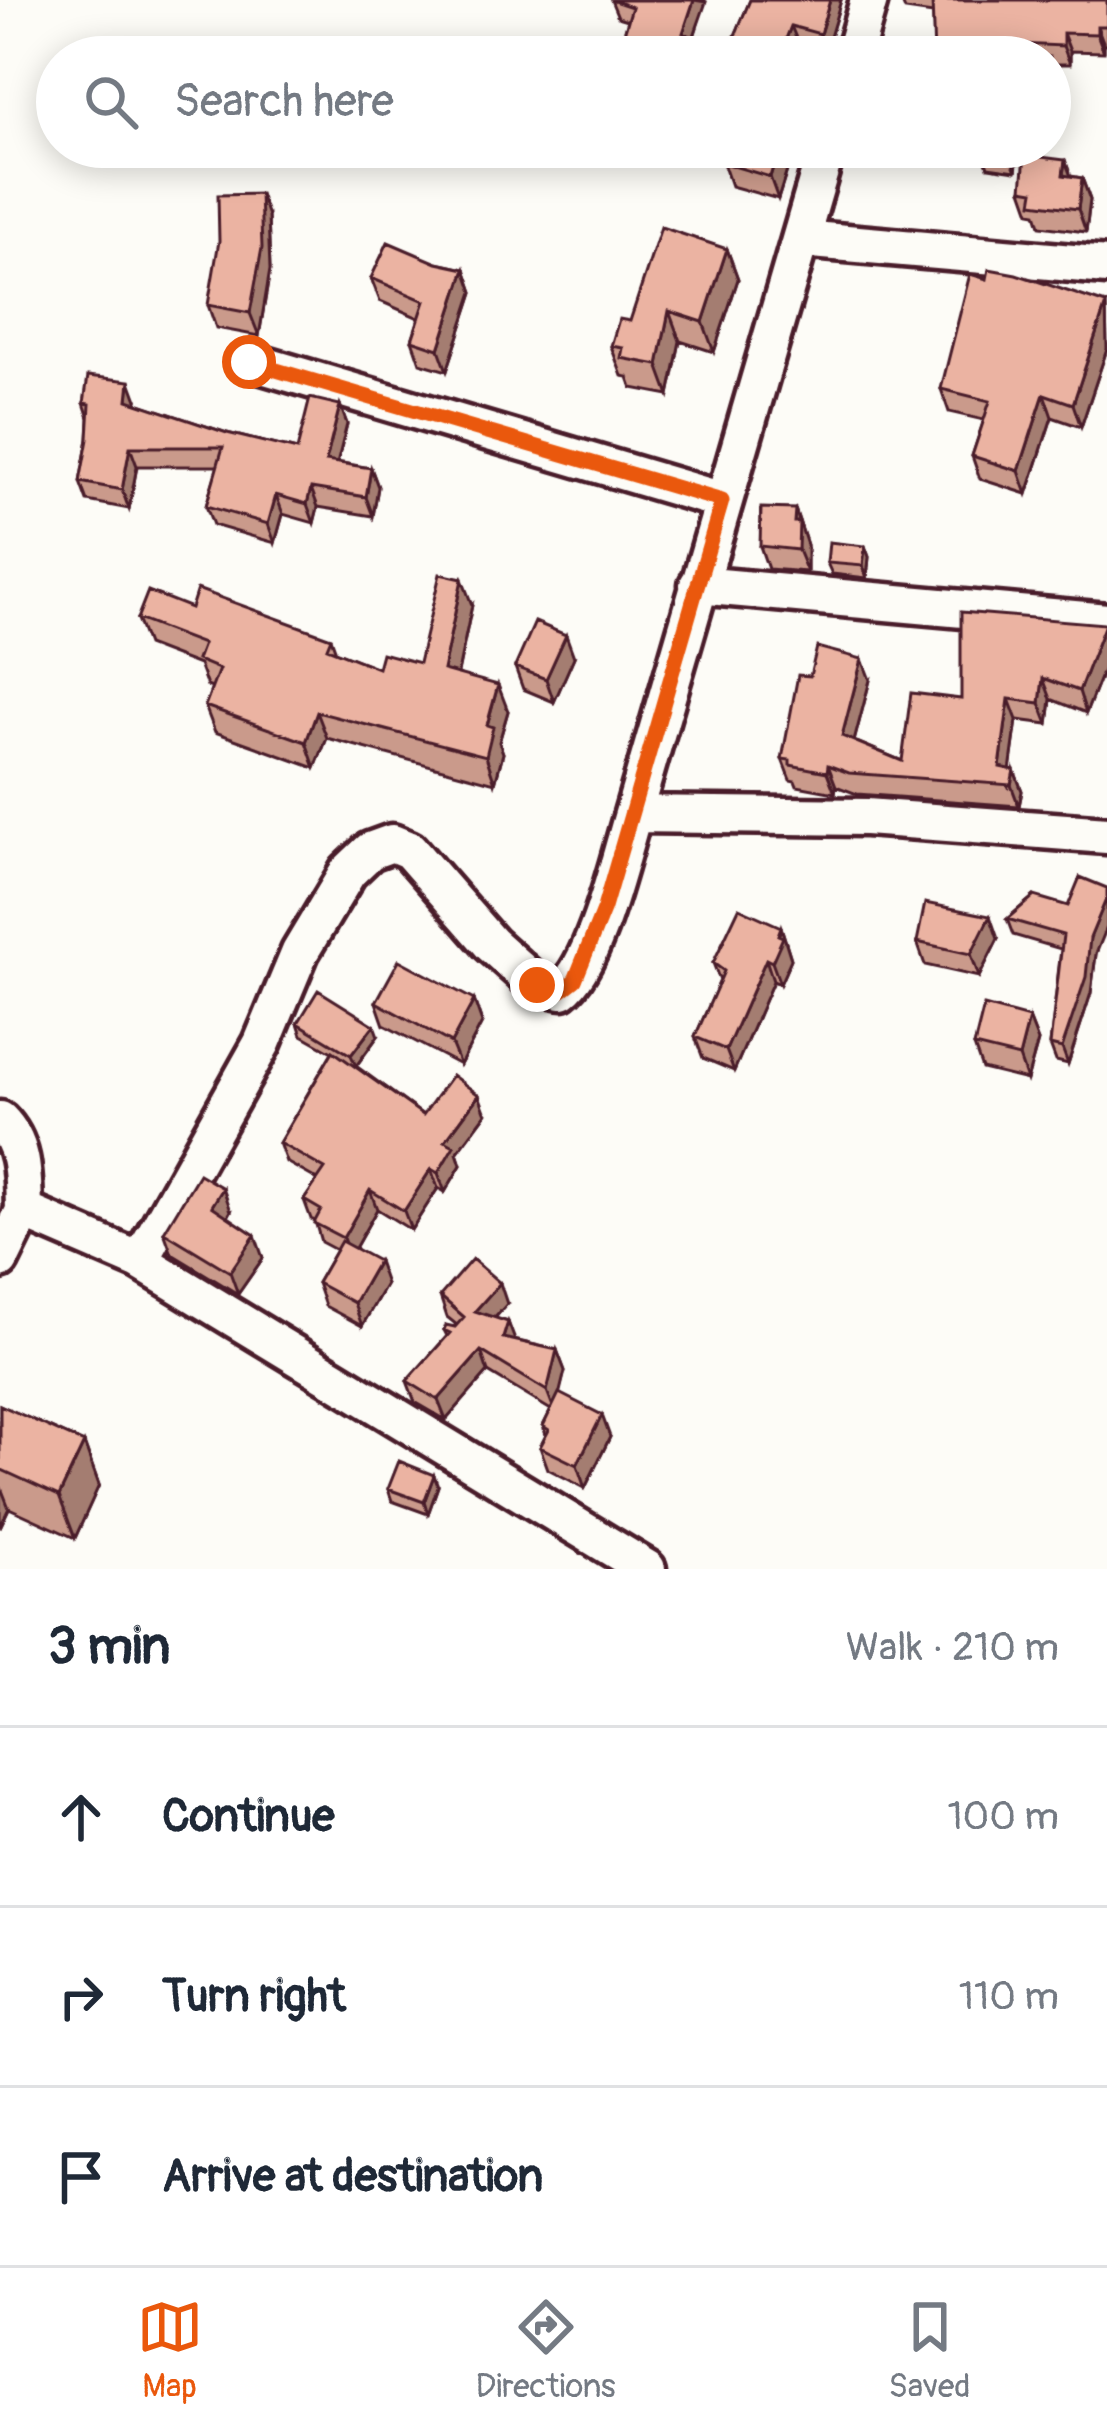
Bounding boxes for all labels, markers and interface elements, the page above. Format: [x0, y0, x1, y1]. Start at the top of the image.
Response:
search box [36, 36, 1071, 168]
icon: search [78, 69, 144, 135]
text: Search here [174, 74, 394, 130]
route start [222, 335, 276, 389]
route end [510, 958, 564, 1012]
text: 3 min [48, 1615, 170, 1679]
text: Walk · 210 m [846, 1623, 1059, 1672]
icon: ahead [48, 1784, 114, 1850]
text: Continue [162, 1789, 335, 1845]
text: 100 m [947, 1792, 1059, 1841]
icon: right [48, 1964, 114, 2030]
text: Turn right [162, 1969, 346, 2025]
text: 110 m [959, 1972, 1059, 2021]
icon: arrive [48, 2144, 114, 2210]
text: Arrive at destination [162, 2149, 543, 2205]
tab: Map [137, 2294, 203, 2407]
tab: Directions [476, 2294, 616, 2407]
tab: Saved [889, 2294, 970, 2407]

